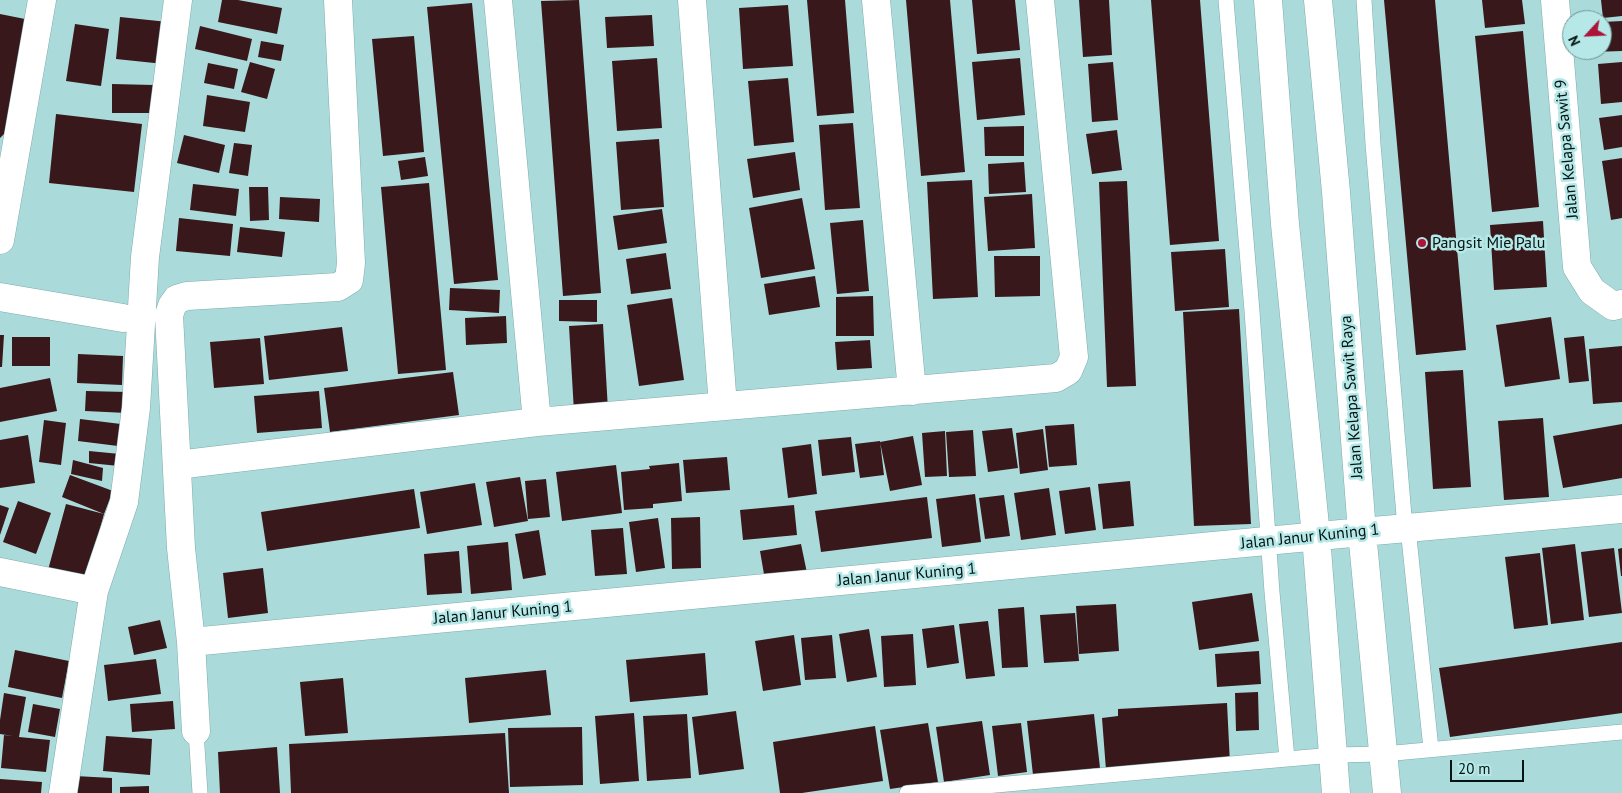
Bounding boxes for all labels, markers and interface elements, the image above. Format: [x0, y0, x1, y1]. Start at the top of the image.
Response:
north arrow [1562, 10, 1612, 60]
text: N [1564, 33, 1584, 49]
street label: Jalan Kelapa Sawit 9 [1551, 79, 1583, 219]
place label: Pangsit Mie Palu [1432, 233, 1545, 253]
marker: Pangsit Mie Palu [1416, 237, 1428, 249]
street label: Jalan Kelapa Sawit Raya [1337, 315, 1367, 479]
street label: Jalan Janur Kuning 1 [1240, 520, 1380, 554]
street label: Jalan Janur Kuning 1 [837, 559, 977, 591]
street label: Jalan Janur Kuning 1 [433, 597, 573, 629]
scale bar [1452, 750, 1526, 782]
text: 20 m [1458, 759, 1491, 778]

